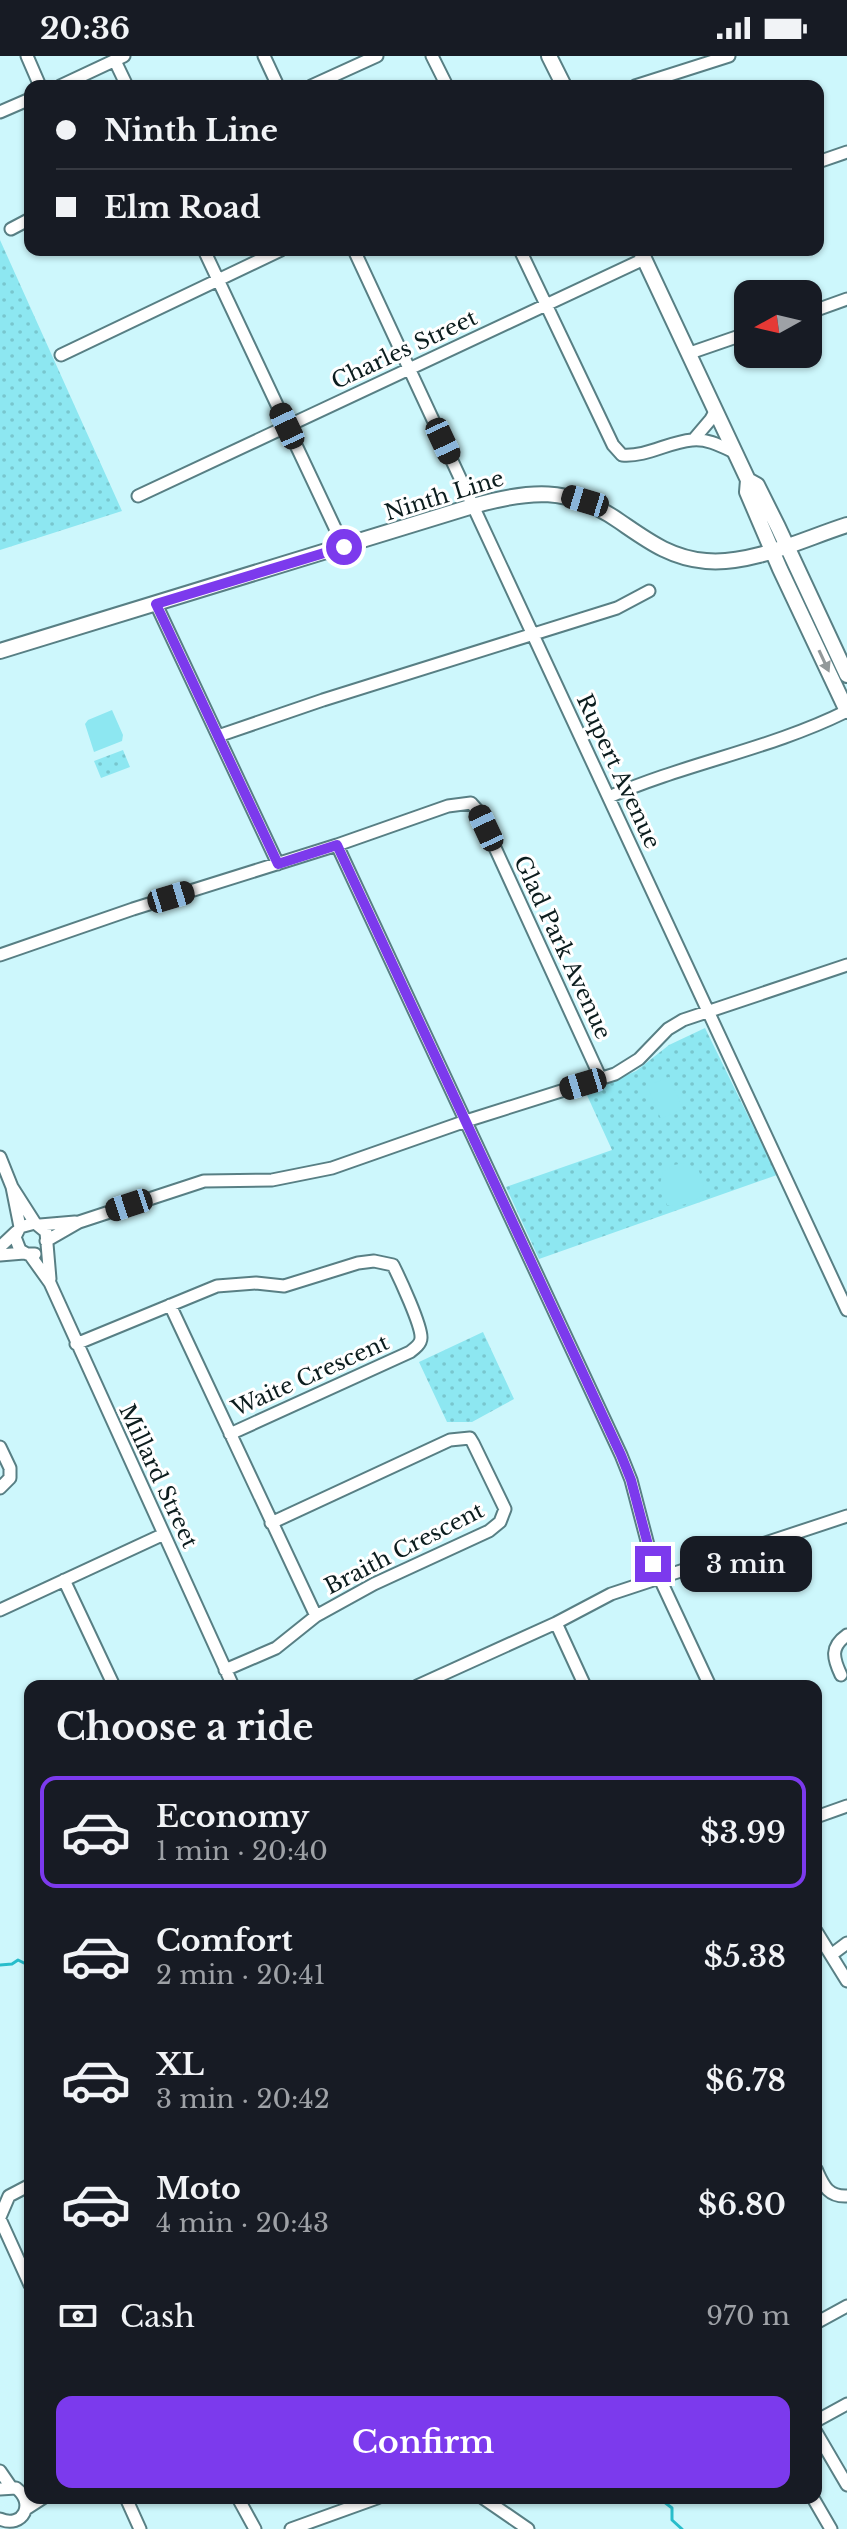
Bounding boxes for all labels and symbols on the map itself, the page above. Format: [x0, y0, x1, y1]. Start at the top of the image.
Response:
north arrow [734, 280, 822, 368]
street label: Charles Street [327, 304, 482, 395]
car [266, 399, 308, 453]
car [422, 414, 464, 468]
street label: Ninth Line [381, 465, 507, 526]
car [559, 483, 611, 519]
route start [326, 529, 362, 565]
one-way arrow [817, 650, 830, 673]
street label: Rupert Avenue [571, 690, 666, 853]
car [465, 801, 507, 855]
street label: Glad Park Avenue [508, 851, 617, 1043]
car [145, 879, 197, 915]
car [557, 1066, 609, 1102]
car [102, 1186, 156, 1224]
street label: Waite Crescent [226, 1328, 394, 1423]
street label: Millard Street [113, 1400, 204, 1553]
street label: Braith Crescent [320, 1496, 489, 1600]
callout: 3 min [681, 1536, 813, 1592]
route end [635, 1546, 671, 1582]

